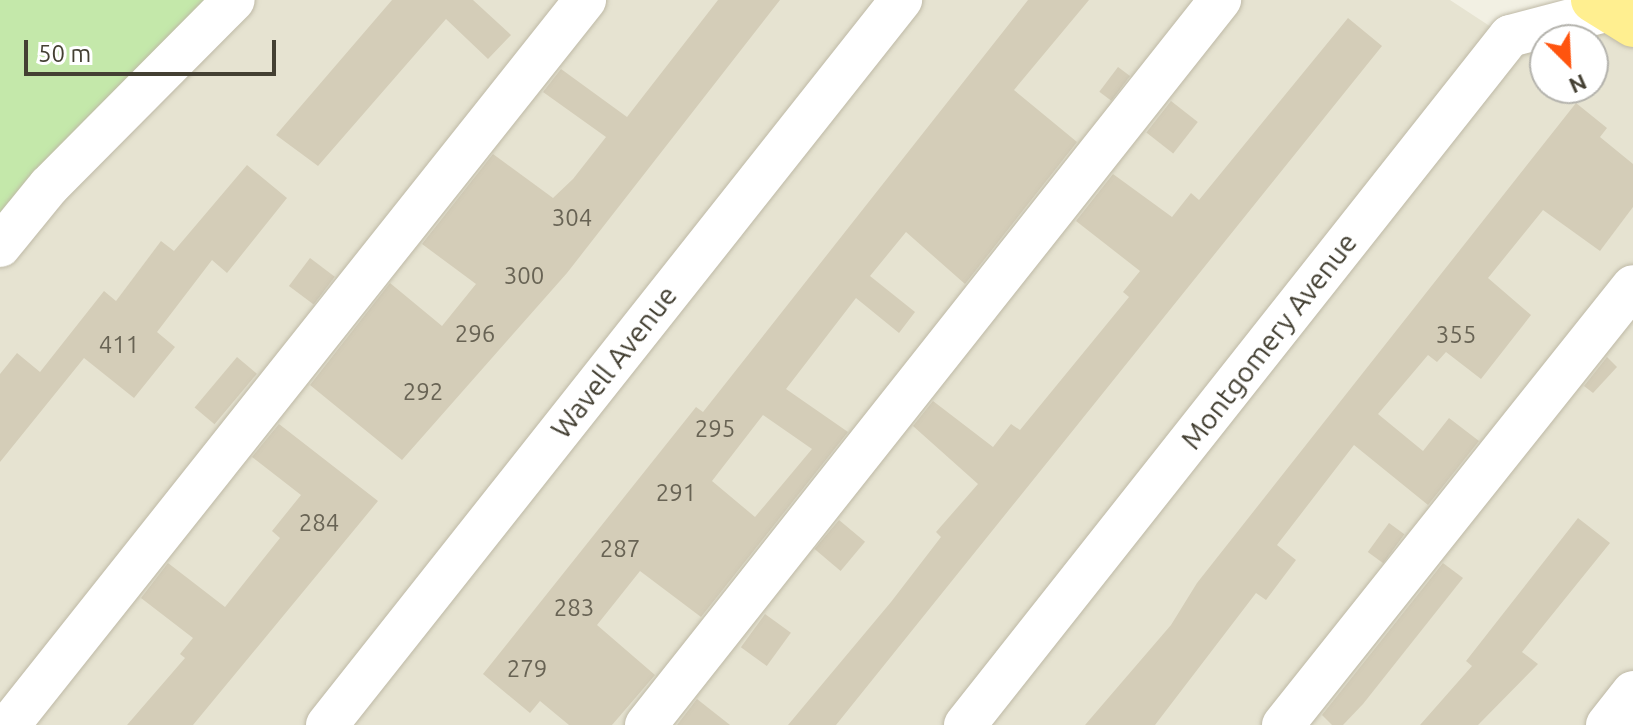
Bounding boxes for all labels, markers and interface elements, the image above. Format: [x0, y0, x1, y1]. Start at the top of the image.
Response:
scale bar [28, 24, 280, 74]
north arrow [1529, 24, 1609, 104]
text: 50 m [38, 40, 91, 67]
text: N [1566, 70, 1591, 99]
house number: 304 [552, 204, 592, 232]
street label: Montgomery Avenue [1174, 226, 1364, 456]
house number: 300 [504, 262, 544, 290]
street label: Wavell Avenue [544, 279, 684, 445]
house number: 296 [455, 320, 495, 348]
house number: 355 [1436, 321, 1476, 349]
house number: 411 [99, 331, 139, 359]
house number: 292 [403, 378, 443, 406]
house number: 295 [695, 415, 735, 443]
house number: 291 [656, 479, 696, 507]
house number: 284 [299, 509, 339, 537]
house number: 287 [600, 535, 640, 563]
house number: 283 [554, 594, 594, 622]
house number: 279 [507, 655, 547, 683]

